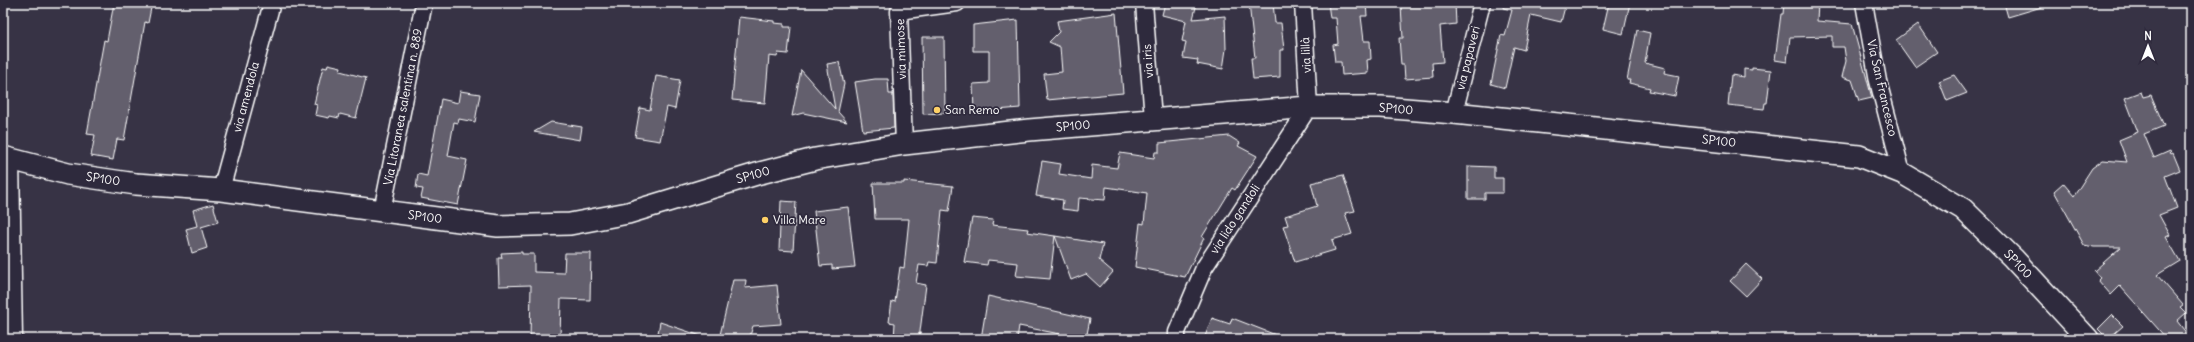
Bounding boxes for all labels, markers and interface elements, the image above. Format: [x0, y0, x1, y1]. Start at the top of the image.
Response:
street label: via mimose [892, 18, 909, 80]
street label: via papaveri [1452, 24, 1483, 91]
north arrow [2128, 26, 2168, 66]
street label: Via Litoranea salentina n. 889 [380, 27, 425, 187]
text: N [2144, 29, 2152, 43]
street label: via lillà [1297, 37, 1314, 73]
street label: Via San Francesco [1864, 38, 1901, 138]
street label: via iris [1139, 44, 1156, 78]
street label: via amendola [229, 60, 262, 134]
street label: SP100 [1378, 100, 1414, 117]
place label: San Remo [945, 102, 1000, 117]
marker: San Remo [932, 105, 942, 115]
street label: SP100 [1055, 117, 1091, 134]
street label: SP100 [1701, 131, 1737, 150]
street label: SP100 [734, 163, 772, 186]
street label: SP100 [85, 169, 121, 188]
street label: via lido gandoli [1207, 181, 1263, 256]
street label: SP100 [407, 207, 443, 226]
place label: Villa Mare [773, 212, 826, 227]
marker: Villa Mare [760, 215, 770, 225]
street label: SP100 [2001, 246, 2036, 281]

